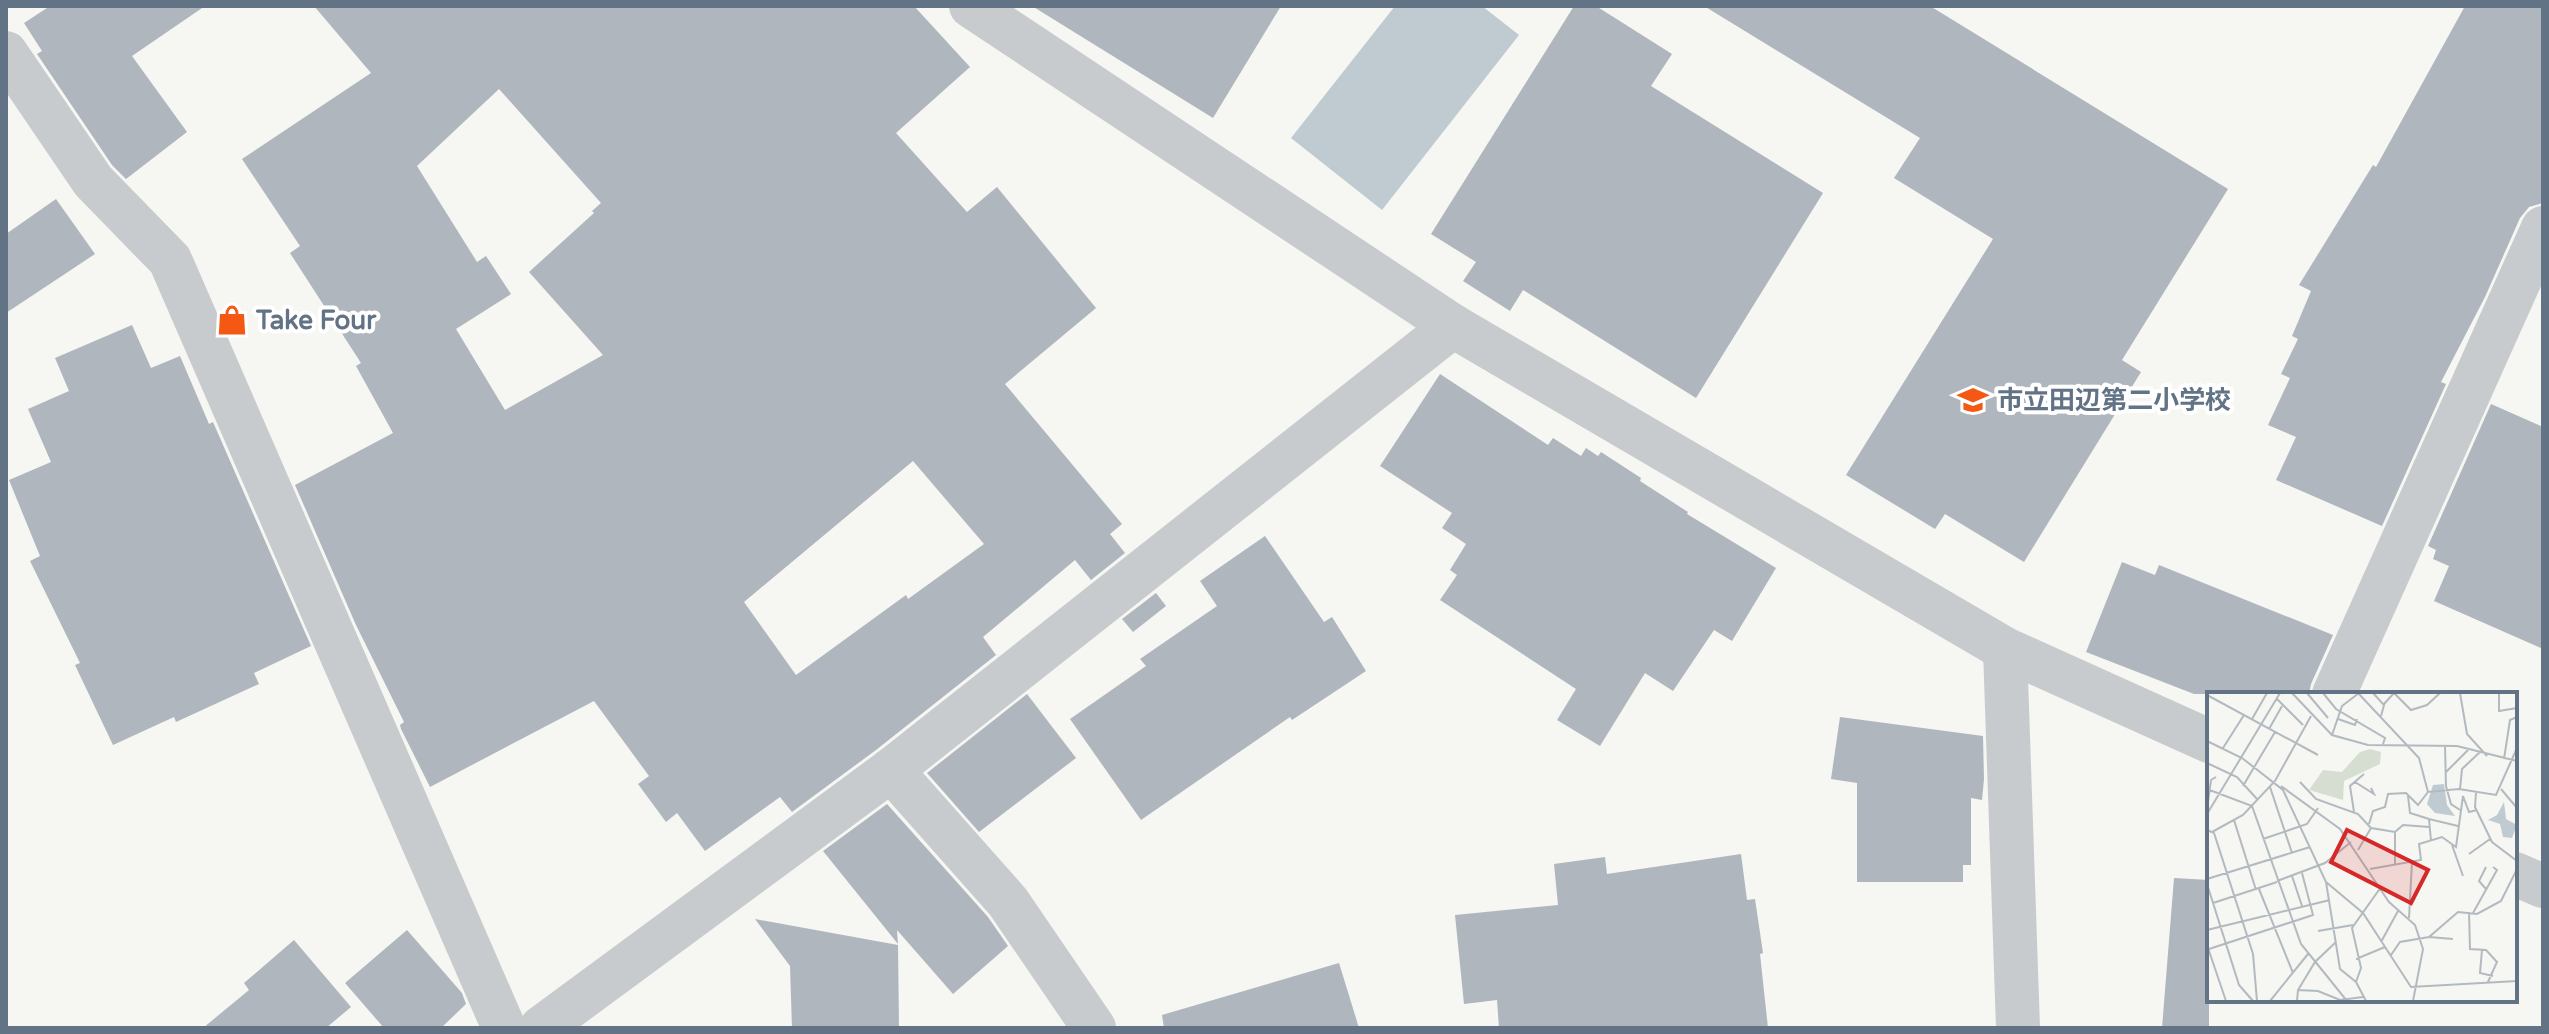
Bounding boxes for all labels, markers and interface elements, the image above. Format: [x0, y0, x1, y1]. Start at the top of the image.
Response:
shop icon: Take Four [215, 303, 249, 337]
place label: Take Four [255, 305, 377, 336]
school or university icon: 市立田辺第二小学校 [1956, 383, 1990, 417]
place label: 市立田辺第二小学校 [1997, 385, 2231, 416]
inset map [2207, 692, 2517, 1002]

